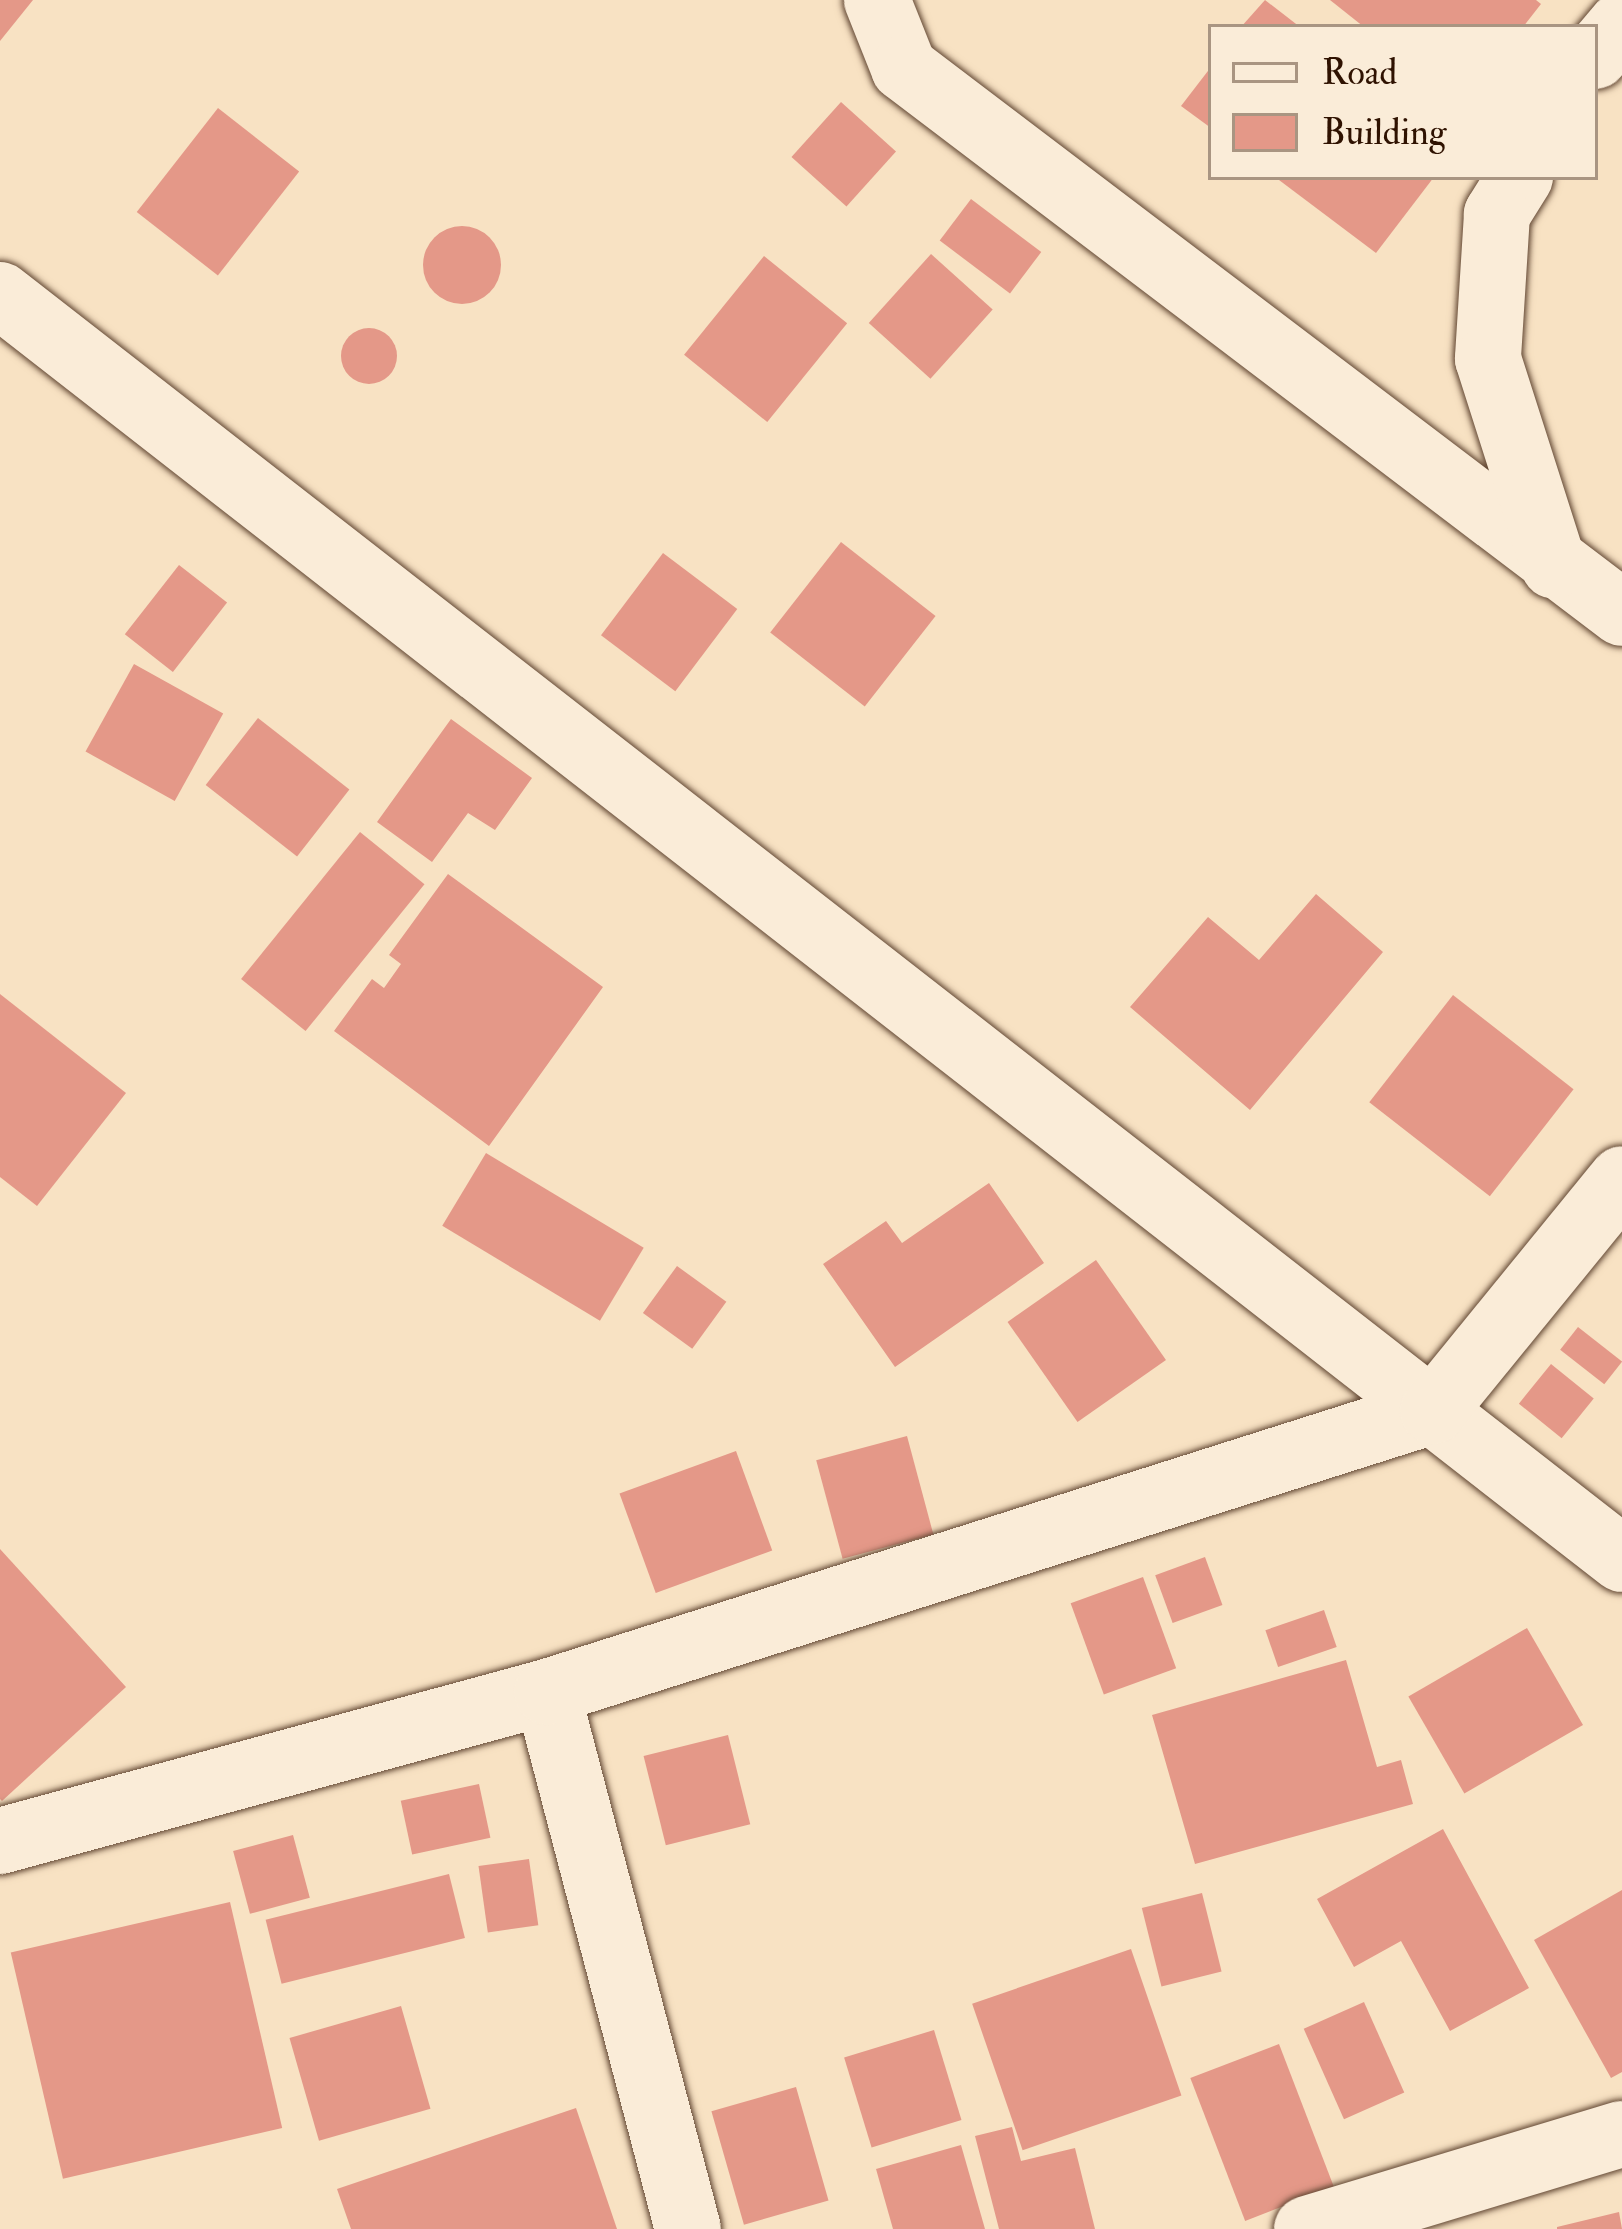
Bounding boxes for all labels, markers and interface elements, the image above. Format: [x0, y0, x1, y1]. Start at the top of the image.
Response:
legend [1208, 24, 1598, 180]
text: Road [1322, 50, 1397, 95]
text: Building [1322, 110, 1446, 155]

